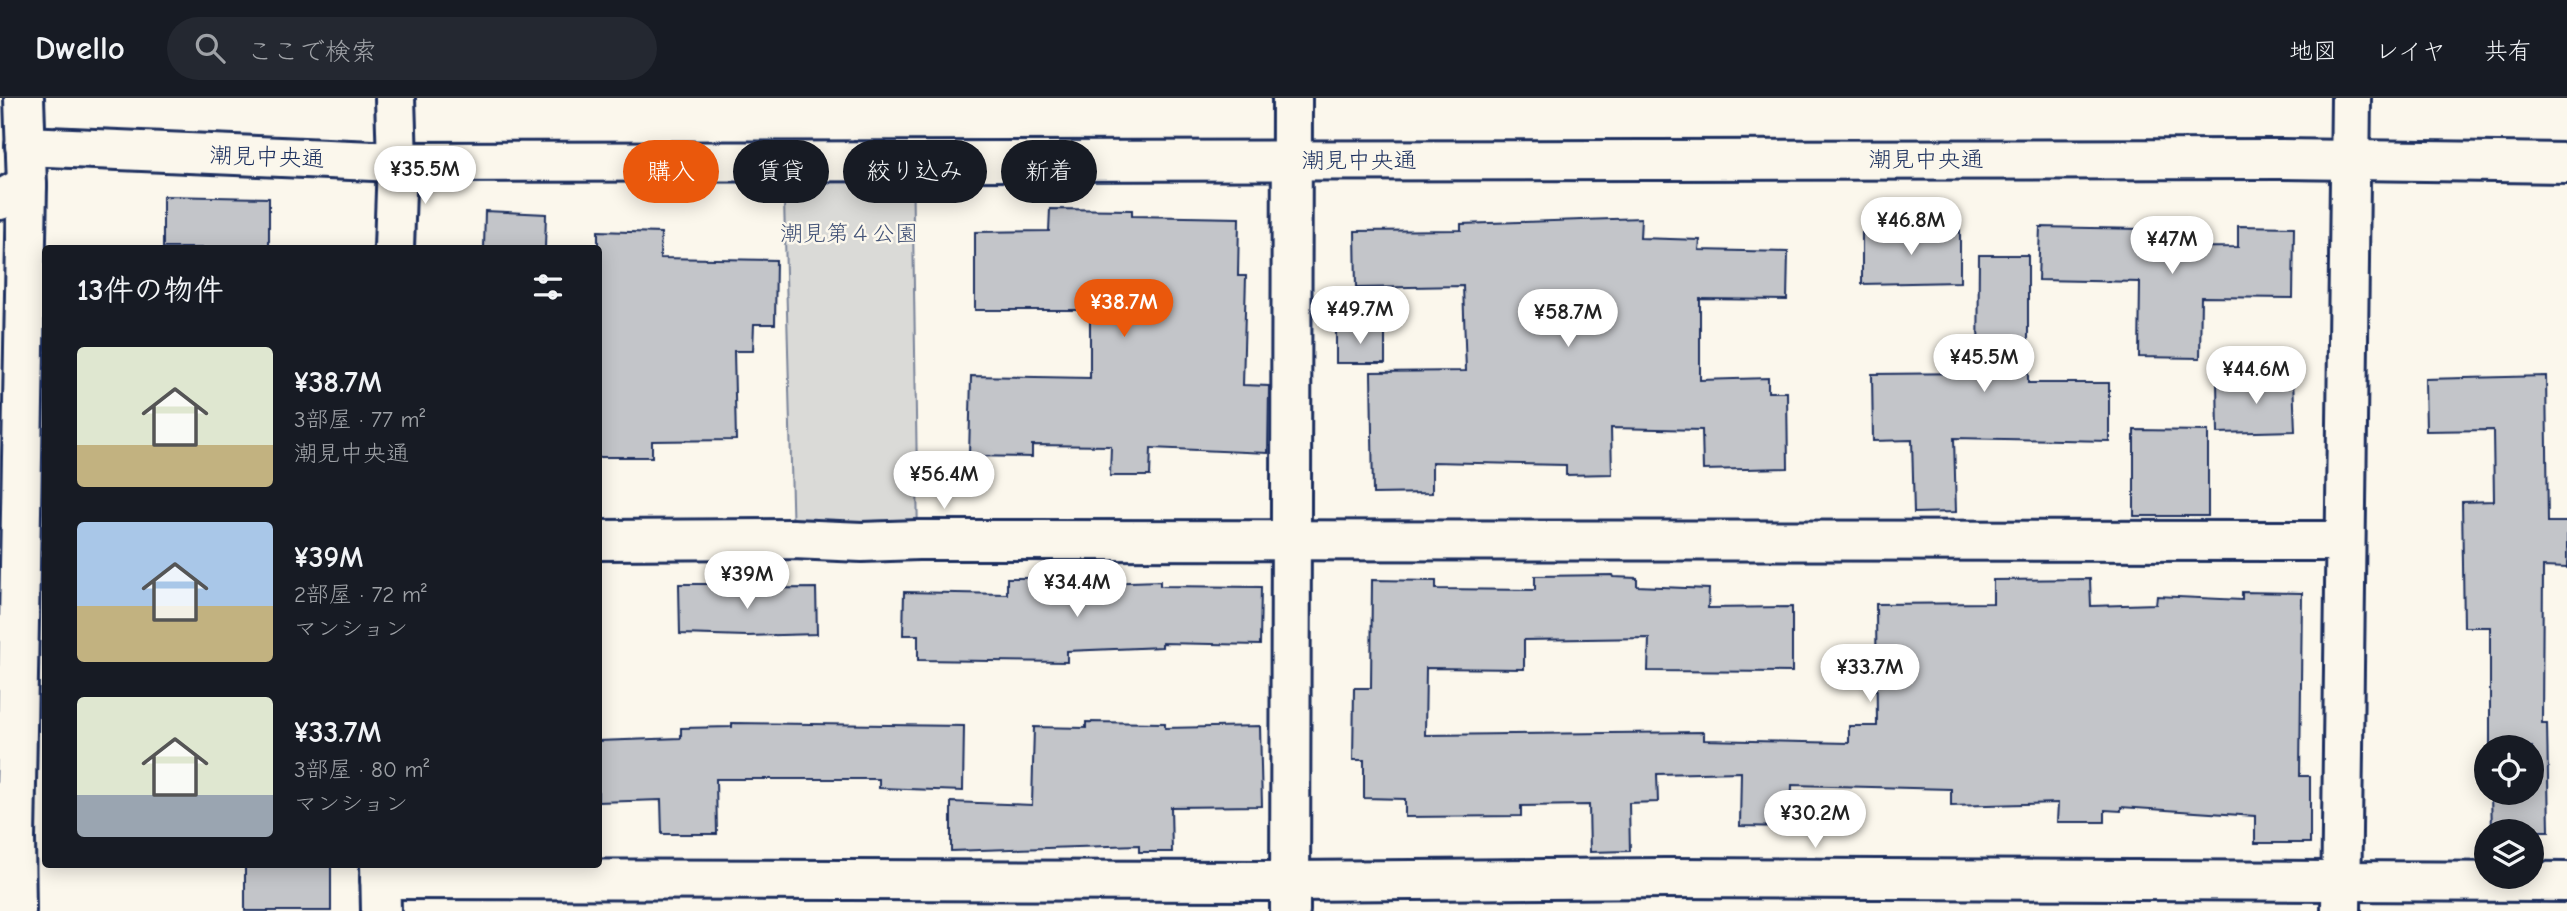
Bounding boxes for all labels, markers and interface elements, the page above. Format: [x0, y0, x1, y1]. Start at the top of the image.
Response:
search box [167, 17, 657, 80]
text: Dwello [35, 29, 125, 67]
icon: search [191, 29, 229, 67]
text: ここで検索 [247, 37, 377, 67]
text: 地図 [2289, 37, 2337, 65]
text: レイヤ [2375, 37, 2446, 65]
text: 共有 [2484, 37, 2532, 65]
chip: 購入 [623, 140, 719, 203]
chip: 賃貸 [733, 140, 829, 203]
chip: 絞り込み [843, 140, 987, 203]
chip: 新着 [1001, 140, 1097, 203]
street label: 潮見中央通 [209, 142, 325, 172]
pin: ¥35.5M [368, 146, 482, 206]
street label: 潮見中央通 [1869, 146, 1984, 173]
street label: 潮見中央通 [1302, 147, 1417, 174]
text: ¥35.5M [390, 155, 460, 182]
pin: ¥46.8M [1854, 198, 1968, 257]
text: ¥46.8M [1877, 206, 1945, 233]
pin: ¥47M [2131, 216, 2213, 276]
park label: 潮見第４公園 [780, 220, 918, 247]
text: ¥47M [2147, 225, 2198, 252]
icon: filters [529, 268, 567, 306]
text: 13件の物件 [77, 273, 224, 308]
pin: ¥38.7M [1067, 280, 1181, 339]
pin: ¥49.7M [1303, 286, 1417, 346]
text: ¥38.7M [1090, 288, 1158, 315]
pin: ¥58.7M [1511, 289, 1625, 349]
text: ¥49.7M [1326, 295, 1394, 322]
text: ¥58.7M [1534, 298, 1602, 325]
pin: ¥45.5M [1927, 334, 2041, 394]
text: ¥45.5M [1949, 343, 2019, 370]
pin: ¥44.6M [2199, 346, 2313, 406]
text: ¥44.6M [2222, 355, 2290, 382]
text: ¥38.7M [294, 365, 382, 400]
icon: home [133, 375, 217, 459]
text: 3部屋 · 77 m² [294, 406, 425, 433]
text: 潮見中央通 [294, 440, 409, 467]
pin: ¥56.4M [887, 452, 1001, 511]
text: ¥56.4M [909, 460, 979, 487]
text: ¥39M [294, 540, 363, 575]
icon: home [133, 550, 217, 634]
pin: ¥39M [706, 552, 788, 611]
text: ¥39M [720, 560, 774, 587]
pin: ¥34.4M [1020, 560, 1134, 619]
text: ¥34.4M [1044, 568, 1110, 595]
text: 2部屋 · 72 m² [294, 581, 427, 608]
text: マンション [294, 615, 408, 642]
pin: ¥33.7M [1813, 644, 1927, 704]
text: ¥33.7M [1836, 653, 1904, 680]
text: ¥33.7M [294, 715, 381, 750]
icon: home [133, 725, 217, 809]
map controls [2474, 735, 2544, 889]
button: locate [2474, 735, 2544, 805]
text: 3部屋 · 80 m² [294, 756, 429, 783]
text: マンション [294, 790, 408, 817]
pin: ¥30.2M [1758, 790, 1872, 850]
text: ¥30.2M [1780, 799, 1850, 826]
button: layers [2474, 819, 2544, 889]

